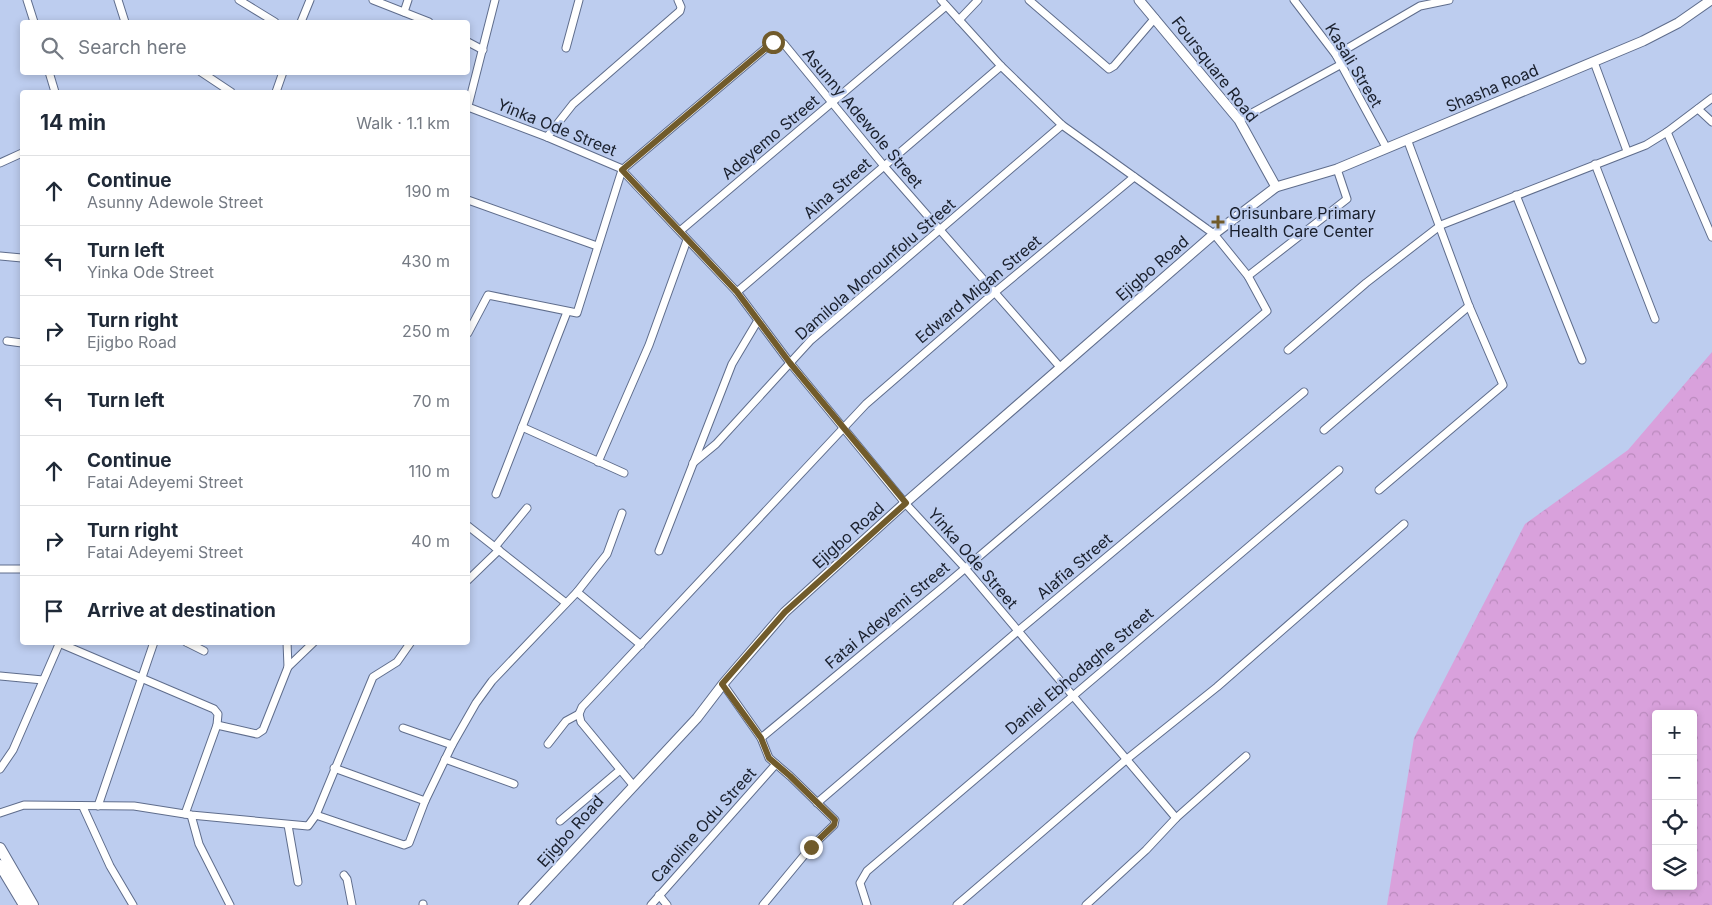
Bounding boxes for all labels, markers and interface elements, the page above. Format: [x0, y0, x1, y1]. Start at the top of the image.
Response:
street label: Foursquare Road [1167, 12, 1263, 126]
street label: Kasali Street [1321, 19, 1387, 111]
search box [20, 20, 470, 75]
route start [762, 31, 785, 54]
icon: search [38, 34, 66, 62]
text: Search here [78, 36, 187, 59]
street label: Asunny Adewole Street [799, 44, 927, 192]
street label: Shasha Road [1443, 60, 1541, 116]
street label: Adeyemo Street [717, 90, 823, 184]
street label: Yinka Ode Street [494, 94, 620, 160]
text: 14 min [40, 110, 106, 135]
text: Walk · 1.1 km [356, 113, 450, 133]
street label: Aina Street [799, 153, 875, 223]
text: Continue [87, 169, 172, 192]
icon: ahead [40, 177, 68, 205]
text: 190 m [405, 181, 450, 201]
text: Asunny Adewole Street [87, 192, 263, 212]
street label: Damilola Morounfolu Street [791, 194, 959, 344]
place label: Orisunbare Primary Health Care Center [1229, 203, 1376, 241]
marker: Orisunbare Primary Health Care Center [1211, 215, 1225, 229]
street label: Edward Migan Street [911, 231, 1045, 347]
street label: Ejigbo Road [1112, 231, 1192, 305]
text: Turn left [87, 239, 165, 262]
icon: left [40, 247, 68, 275]
text: 430 m [401, 251, 450, 271]
text: Yinka Ode Street [87, 262, 214, 282]
text: Turn right [87, 309, 178, 332]
icon: right [40, 317, 68, 345]
text: 250 m [402, 321, 450, 341]
text: Ejigbo Road [87, 332, 177, 352]
icon: left [40, 387, 68, 415]
text: Turn left [87, 389, 165, 412]
text: 70 m [413, 391, 450, 411]
text: Continue [87, 449, 172, 472]
icon: ahead [40, 457, 68, 485]
text: 110 m [408, 461, 450, 481]
text: Fatai Adeyemi Street [87, 472, 243, 492]
street label: Ejigbo Road [808, 498, 888, 572]
street label: Yinka Ode Street [924, 504, 1022, 612]
text: Turn right [87, 519, 178, 542]
icon: right [40, 527, 68, 555]
street label: Alafia Street [1032, 529, 1116, 603]
text: 40 m [411, 531, 450, 551]
text: Fatai Adeyemi Street [87, 542, 243, 562]
street label: Fatai Adeyemi Street [821, 557, 953, 673]
icon: arrive [40, 597, 68, 625]
text: Arrive at destination [87, 599, 276, 622]
street label: Daniel Ebhodaghe Street [1001, 603, 1157, 739]
map controls [1652, 710, 1697, 890]
button: + [1652, 710, 1697, 755]
button: − [1652, 755, 1697, 800]
street label: Caroline Odu Street [646, 763, 760, 887]
street label: Ejigbo Road [533, 791, 607, 871]
button: locate [1652, 800, 1697, 845]
route end [800, 836, 823, 859]
button: layers [1652, 845, 1697, 890]

